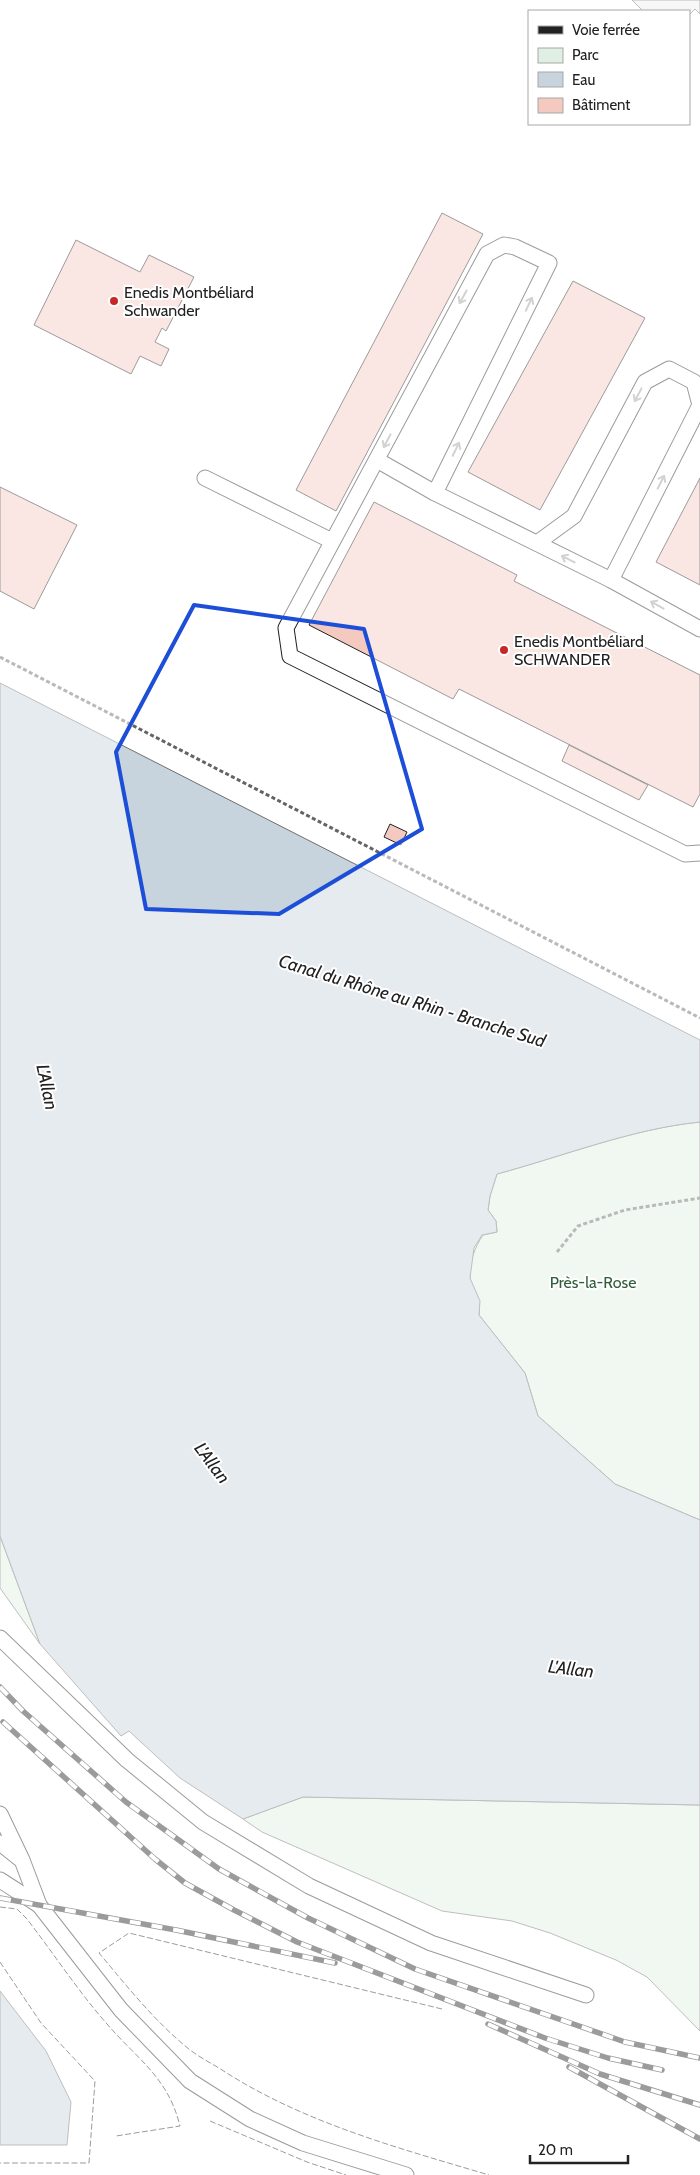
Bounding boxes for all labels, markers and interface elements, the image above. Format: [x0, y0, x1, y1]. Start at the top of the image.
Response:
legend [528, 10, 690, 125]
text: Voie ferrée [572, 21, 640, 39]
text: Parc [572, 46, 599, 64]
text: Eau [572, 71, 595, 89]
text: Bâtiment [572, 96, 630, 114]
place label: Enedis Montbéliard Schwander [124, 283, 254, 320]
one-way arrow [458, 290, 468, 305]
marker: Enedis Montbéliard Schwander [108, 295, 120, 307]
one-way arrow [524, 296, 534, 311]
one-way arrow [633, 387, 642, 402]
one-way arrow [381, 433, 391, 448]
one-way arrow [452, 442, 462, 457]
one-way arrow [657, 475, 666, 490]
one-way arrow [560, 553, 575, 563]
one-way arrow [650, 600, 665, 610]
place label: Enedis Montbéliard SCHWANDER [514, 632, 644, 669]
marker: Enedis Montbéliard SCHWANDER [498, 644, 510, 656]
water label: Canal du Rhône au Rhin - Branche Sud [276, 950, 549, 1052]
water label: L'Allan [31, 1062, 63, 1112]
park label: Près-la-Rose [550, 1273, 636, 1292]
water label: L'Allan [189, 1438, 235, 1488]
water label: L'Allan [547, 1655, 595, 1683]
scale bar [530, 2132, 628, 2164]
text: 20 m [538, 2141, 573, 2159]

